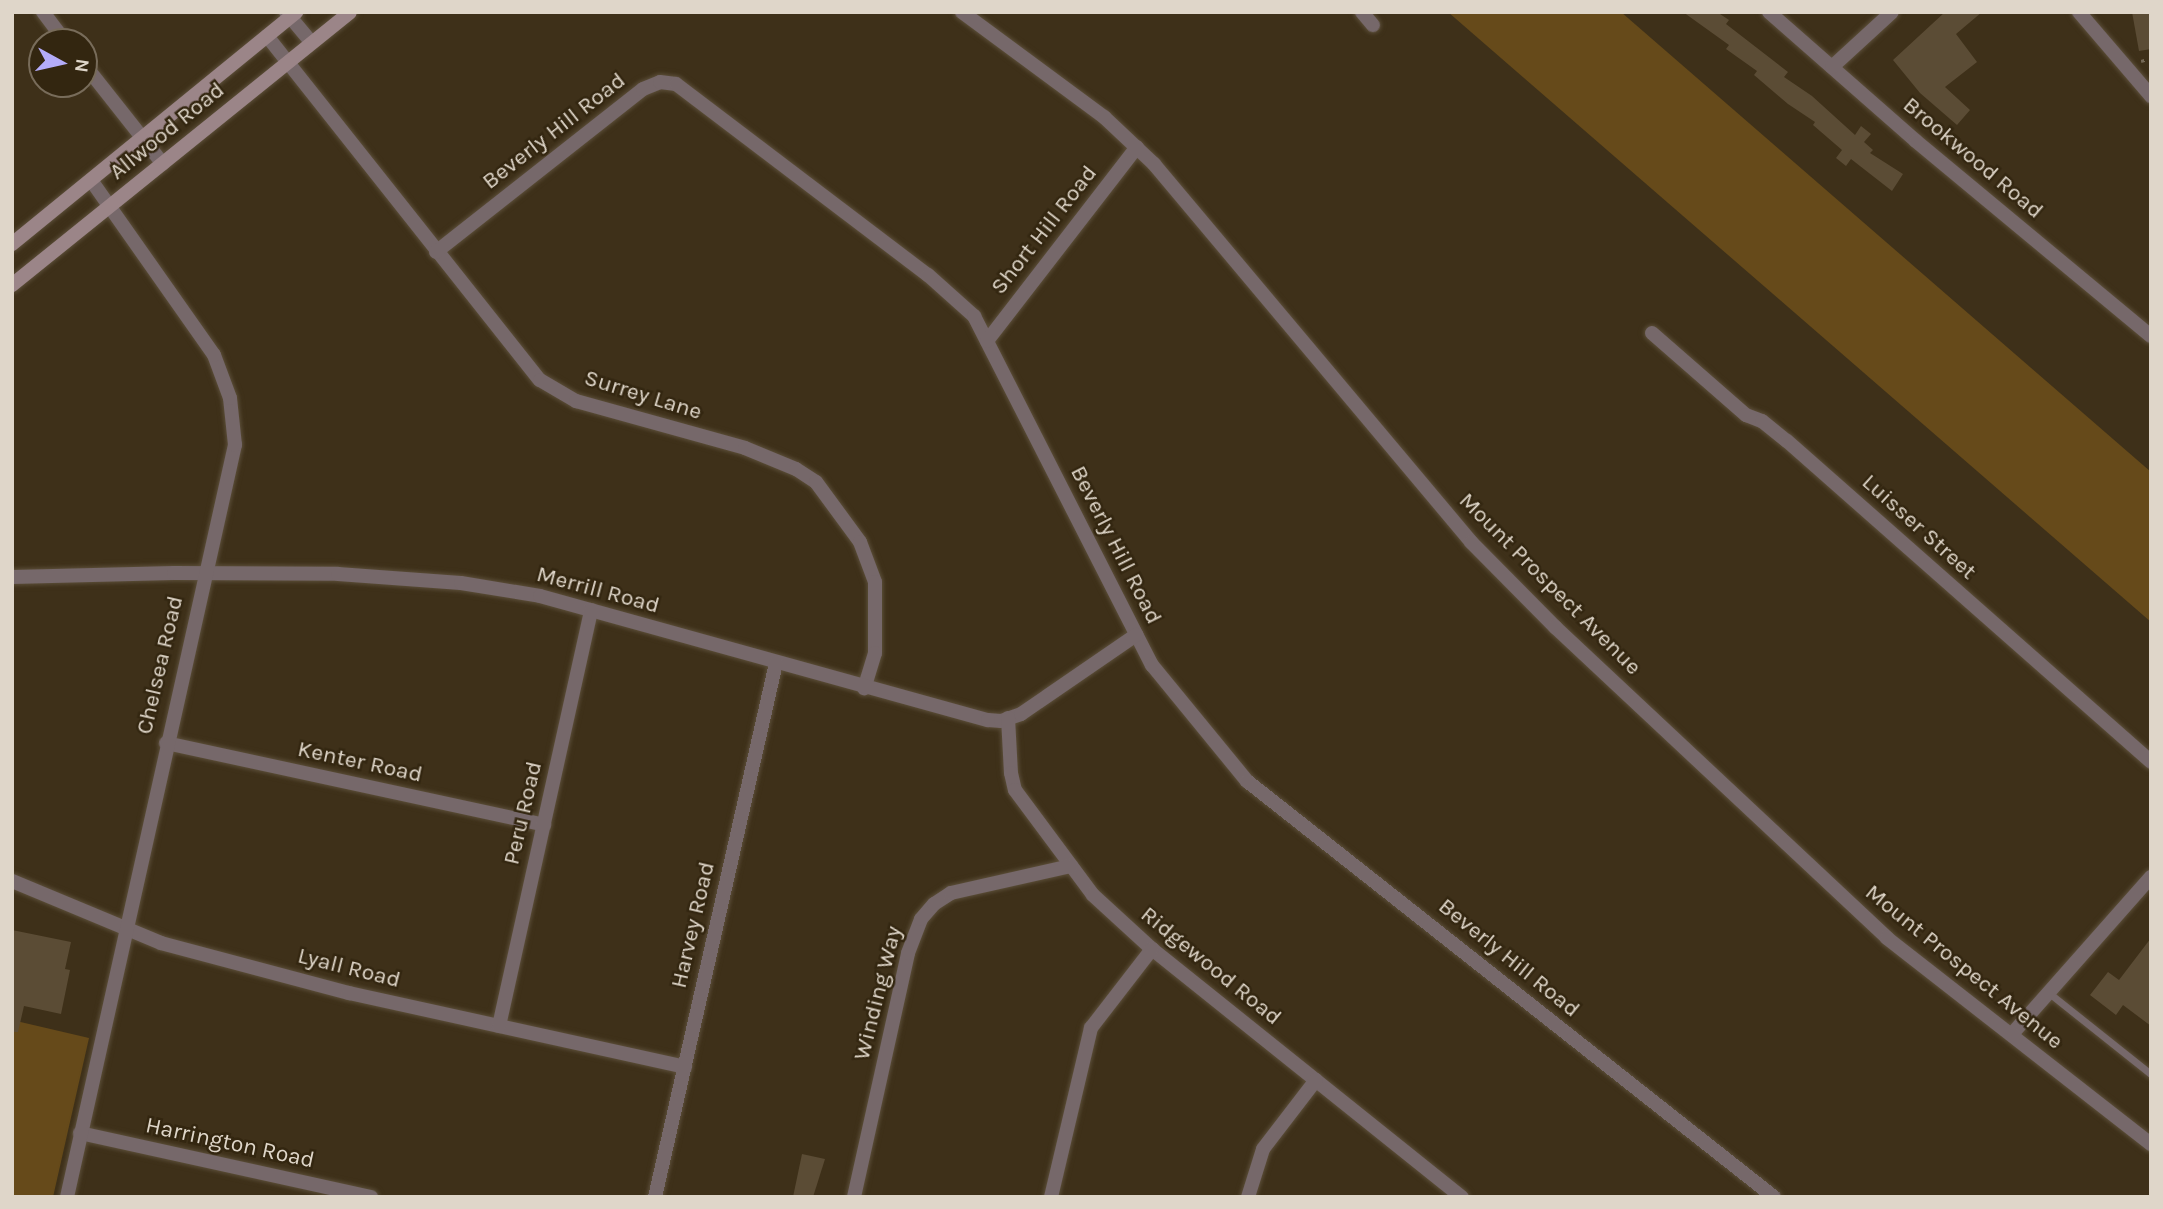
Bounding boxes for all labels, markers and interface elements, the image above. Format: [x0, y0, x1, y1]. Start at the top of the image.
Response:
north arrow [28, 28, 98, 98]
text: N [70, 57, 94, 74]
street label: Beverly Hill Road [477, 67, 631, 195]
street label: Allwood Road [104, 76, 230, 186]
street label: Brookwood Road [1897, 91, 2049, 225]
street label: Short Hill Road [985, 160, 1103, 300]
street label: Surrey Lane [581, 364, 705, 426]
street label: Beverly Hill Road [1064, 461, 1168, 629]
street label: Luisser Street [1856, 468, 1982, 586]
street label: Mount Prospect Avenue [1453, 487, 1647, 681]
street label: Merrill Road [534, 560, 662, 620]
street label: Chelsea Road [131, 593, 189, 737]
street label: Kenter Road [295, 735, 425, 789]
street label: Peru Road [498, 759, 548, 867]
street label: Harvey Road [665, 859, 721, 991]
street label: Mount Prospect Avenue [1859, 879, 2069, 1055]
street label: Beverly Hill Road [1433, 893, 1585, 1023]
street label: Ridgewood Road [1135, 901, 1287, 1031]
street label: Winding Way [848, 923, 908, 1063]
street label: Lyall Road [295, 942, 403, 994]
street label: Harrington Road [143, 1112, 317, 1174]

